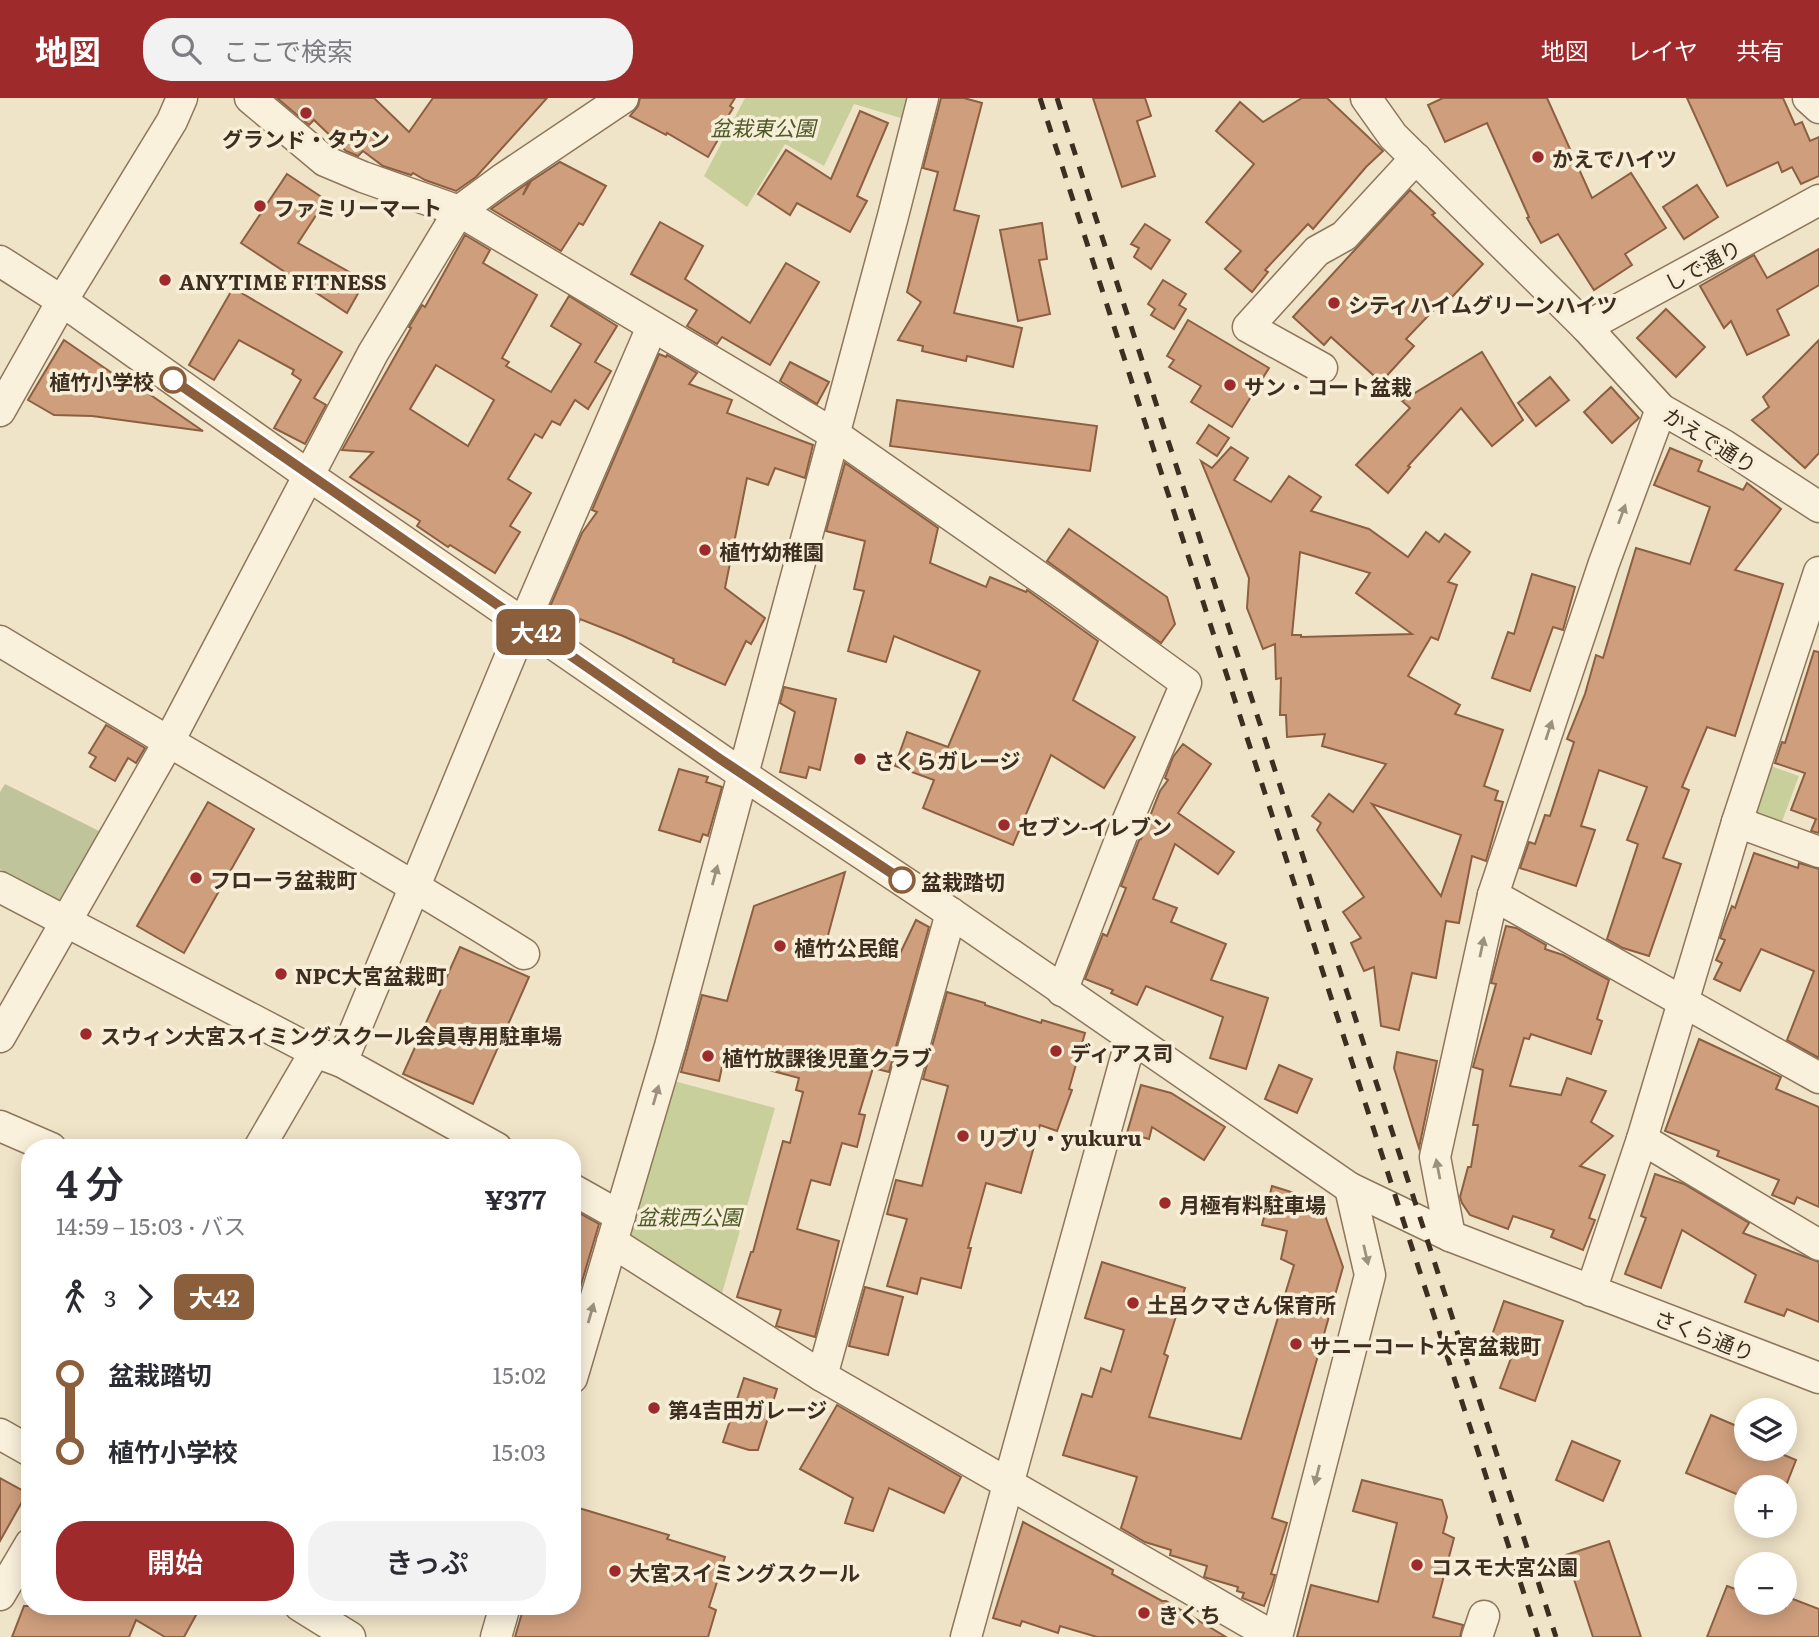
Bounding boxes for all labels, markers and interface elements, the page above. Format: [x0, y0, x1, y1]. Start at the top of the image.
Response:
search box [143, 18, 633, 81]
text: 地図 [35, 25, 101, 74]
icon: search [167, 30, 205, 68]
text: ここで検索 [223, 30, 353, 69]
text: 地図 [1541, 32, 1589, 67]
text: レイヤ [1627, 32, 1698, 67]
text: 共有 [1736, 32, 1784, 67]
marker: グランド・タウン [298, 105, 314, 121]
park label: 盆栽東公園 [711, 111, 818, 142]
place label: グランド・タウン [222, 122, 390, 153]
place label: かえでハイツ [1552, 142, 1677, 173]
marker: かえでハイツ [1530, 149, 1546, 165]
place label: ファミリーマート [274, 191, 442, 222]
marker: ファミリーマート [252, 198, 268, 214]
street label: しで通り [1658, 231, 1746, 297]
place label: ANYTIME FITNESS [179, 265, 387, 296]
marker: ANYTIME FITNESS [157, 272, 173, 288]
place label: シティハイムグリーンハイツ [1348, 288, 1617, 319]
marker: シティハイムグリーンハイツ [1326, 295, 1342, 311]
place label: 植竹小学校 [49, 365, 154, 396]
marker: 植竹小学校 [160, 367, 186, 393]
place label: サン・コート盆栽 [1244, 370, 1412, 401]
marker: サン・コート盆栽 [1222, 377, 1238, 393]
street label: かえで通り [1659, 398, 1763, 480]
one-way arrow [1617, 504, 1628, 525]
place label: 植竹幼稚園 [719, 535, 824, 566]
marker: 植竹幼稚園 [697, 542, 713, 558]
line badge: 大42 [496, 609, 576, 655]
text: 大42 [510, 614, 562, 649]
one-way arrow [1544, 719, 1555, 740]
place label: さくらガレージ [874, 744, 1021, 775]
marker: さくらガレージ [852, 751, 868, 767]
place label: セブン-イレブン [1018, 810, 1172, 841]
marker: セブン-イレブン [996, 817, 1012, 833]
place label: フローラ盆栽町 [210, 863, 357, 894]
one-way arrow [710, 864, 721, 886]
place label: 盆栽踏切 [921, 865, 1005, 896]
marker: 盆栽踏切 [889, 867, 915, 893]
marker: フローラ盆栽町 [188, 870, 204, 886]
place label: 植竹公民館 [794, 931, 899, 962]
one-way arrow [1476, 936, 1487, 958]
marker: 植竹公民館 [772, 938, 788, 954]
place label: NPC大宮盆栽町 [295, 959, 446, 990]
marker: NPC大宮盆栽町 [273, 966, 289, 982]
place label: スウィン大宮スイミングスクール会員専用駐車場 [100, 1019, 562, 1050]
marker: スウィン大宮スイミングスクール会員専用駐車場 [78, 1026, 94, 1042]
place label: ディアス司 [1070, 1036, 1174, 1067]
place label: 植竹放課後児童クラブ [722, 1041, 932, 1072]
marker: ディアス司 [1048, 1043, 1064, 1059]
marker: 植竹放課後児童クラブ [700, 1048, 716, 1064]
one-way arrow [651, 1084, 661, 1105]
place label: リブリ・yukuru [977, 1121, 1142, 1152]
marker: リブリ・yukuru [955, 1128, 971, 1144]
text: 4 分 [56, 1153, 124, 1210]
one-way arrow [1432, 1158, 1443, 1180]
text: ¥377 [484, 1179, 546, 1218]
place label: 月極有料駐車場 [1179, 1188, 1326, 1219]
marker: 月極有料駐車場 [1157, 1195, 1173, 1211]
park label: 盆栽西公園 [637, 1200, 744, 1231]
text: 14:59 – 15:03 · バス [56, 1208, 246, 1242]
one-way arrow [1360, 1244, 1371, 1266]
icon: walk [56, 1278, 94, 1316]
icon: forward [126, 1278, 164, 1316]
text: 大42 [188, 1279, 240, 1314]
text: 3 [104, 1280, 116, 1314]
place label: 土呂クマさん保育所 [1147, 1288, 1336, 1319]
marker: 土呂クマさん保育所 [1125, 1295, 1141, 1311]
street label: さくら通り [1650, 1301, 1760, 1367]
one-way arrow [587, 1302, 597, 1323]
place label: サニーコート大宮盆栽町 [1310, 1329, 1541, 1360]
marker: サニーコート大宮盆栽町 [1288, 1336, 1304, 1352]
text: 盆栽踏切 [108, 1354, 212, 1393]
text: 15:02 [493, 1357, 546, 1391]
place label: 第4吉田ガレージ [668, 1393, 827, 1424]
map controls [1734, 1398, 1797, 1615]
button: layers [1734, 1398, 1797, 1461]
marker: 第4吉田ガレージ [646, 1400, 662, 1416]
text: 植竹小学校 [108, 1431, 238, 1470]
text: 15:03 [492, 1434, 546, 1468]
one-way arrow [1311, 1464, 1322, 1486]
button: + [1734, 1475, 1797, 1538]
button: 開始 [56, 1521, 294, 1601]
button: きっぷ [308, 1521, 546, 1601]
place label: コスモ大宮公園 [1431, 1550, 1578, 1581]
button: − [1734, 1552, 1797, 1615]
place label: 大宮スイミングスクール [629, 1556, 860, 1587]
marker: コスモ大宮公園 [1409, 1557, 1425, 1573]
marker: 大宮スイミングスクール [607, 1563, 623, 1579]
place label: きくち [1158, 1598, 1221, 1629]
marker: きくち [1136, 1605, 1152, 1621]

